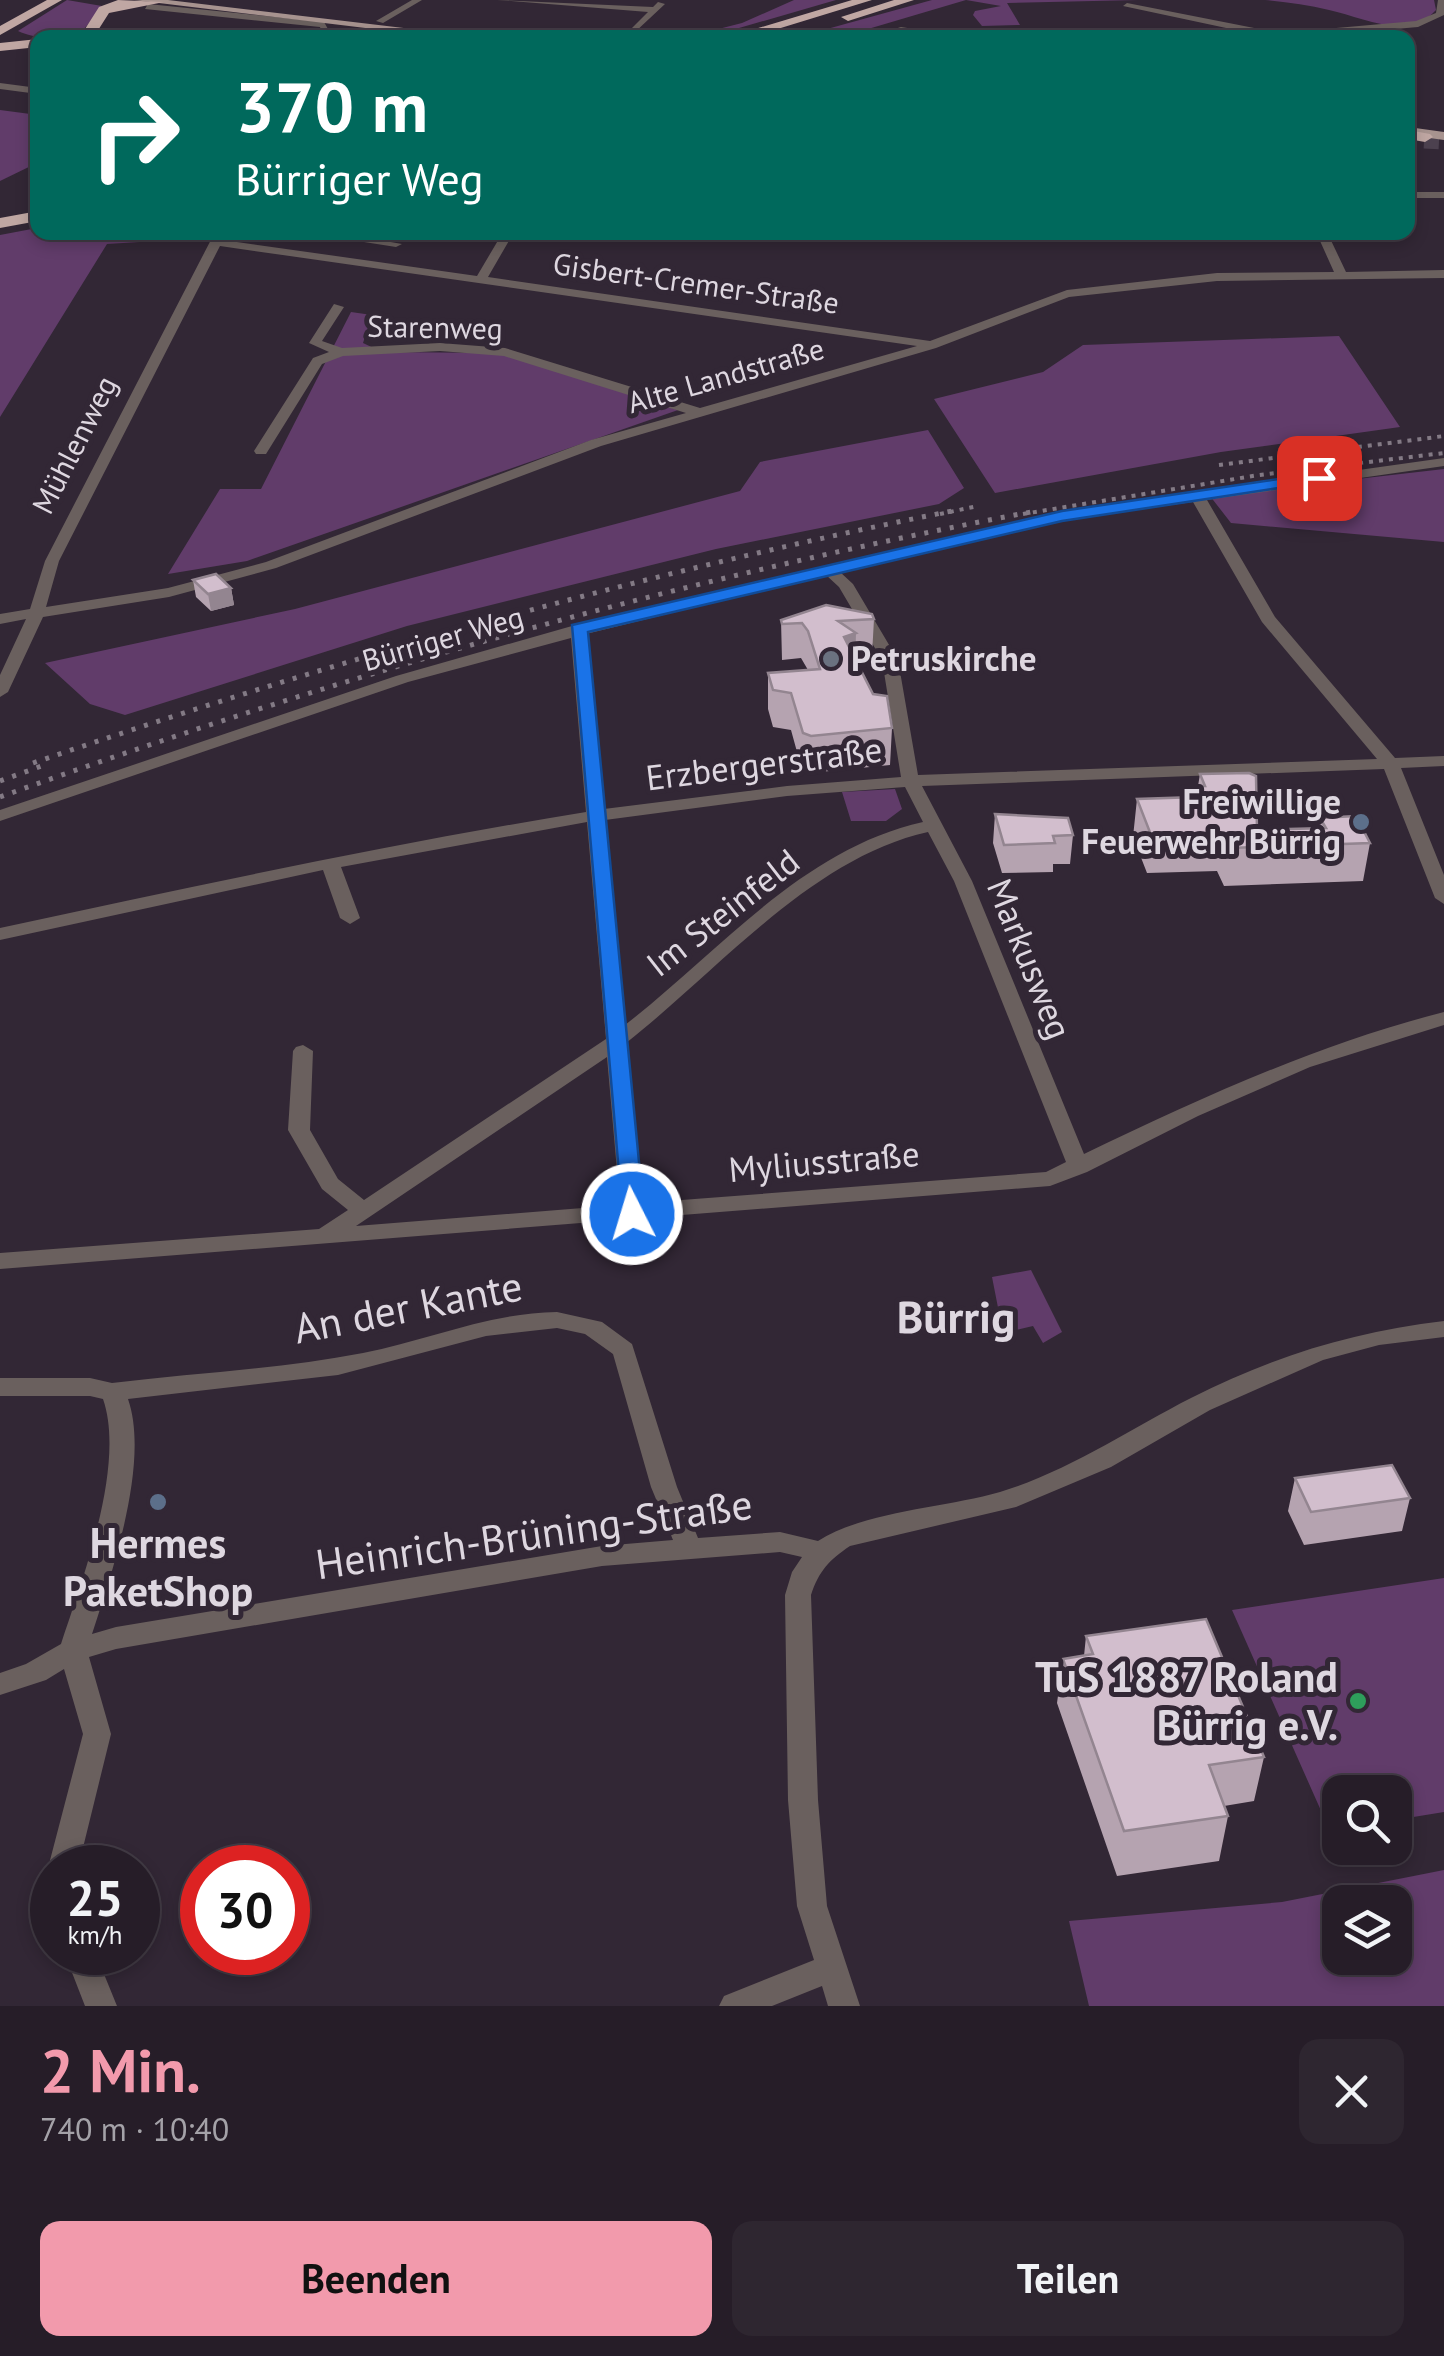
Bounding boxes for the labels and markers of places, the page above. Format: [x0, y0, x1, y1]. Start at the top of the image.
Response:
pin [1277, 436, 1362, 521]
place label: Petruskirche [851, 635, 1037, 681]
marker: Petruskirche [820, 648, 842, 670]
place label: Freiwillige Feuerwehr Bürrig [1081, 778, 1341, 864]
marker: Freiwillige Feuerwehr Bürrig [1350, 811, 1372, 833]
marker: Hermes PaketShop [147, 1491, 169, 1513]
place label: Hermes PaketShop [63, 1515, 253, 1618]
place label: TuS 1887 Roland Bürrig e.V. [1035, 1649, 1338, 1752]
marker: TuS 1887 Roland Bürrig e.V. [1347, 1690, 1369, 1712]

